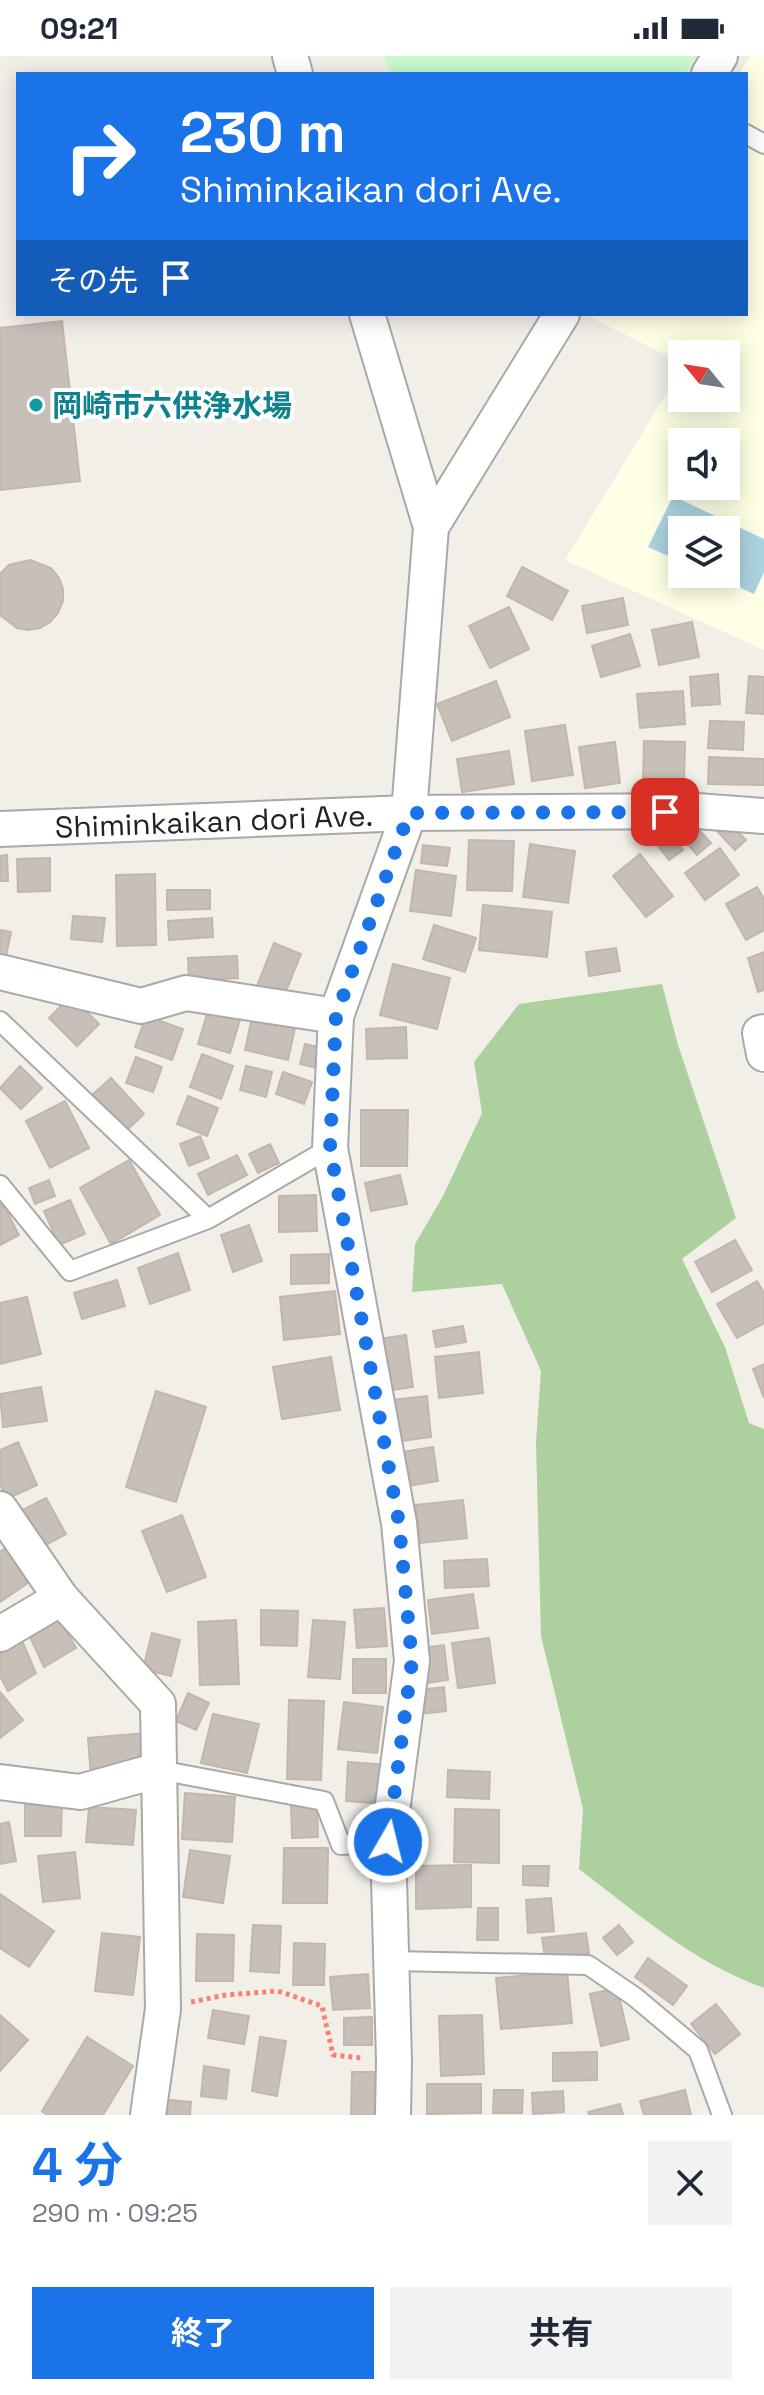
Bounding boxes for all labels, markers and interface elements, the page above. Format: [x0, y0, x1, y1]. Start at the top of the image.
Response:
text: 09:21 [40, 9, 118, 48]
text: 230 m [180, 97, 346, 168]
icon: right [48, 104, 152, 208]
text: Shiminkaikan dori Ave. [180, 167, 562, 213]
icon: arrive [154, 256, 198, 300]
text: その先 [48, 261, 138, 300]
north arrow [668, 340, 740, 412]
map controls [668, 340, 740, 588]
place label: 岡崎市六供浄水場 [52, 386, 292, 425]
marker: 岡崎市六供浄水場 [27, 396, 45, 414]
button: sound [668, 428, 740, 500]
button: layers [668, 516, 740, 588]
pin [631, 778, 699, 846]
icon: arrive [643, 790, 687, 834]
street label: Shiminkaikan dori Ave. [54, 795, 374, 846]
position arrow [346, 1800, 430, 1884]
text: 4 分 [32, 2135, 123, 2196]
button: close [648, 2141, 732, 2225]
text: 290 m · 09:25 [32, 2196, 198, 2230]
button: 終了 [32, 2287, 374, 2379]
button: 共有 [390, 2287, 732, 2379]

